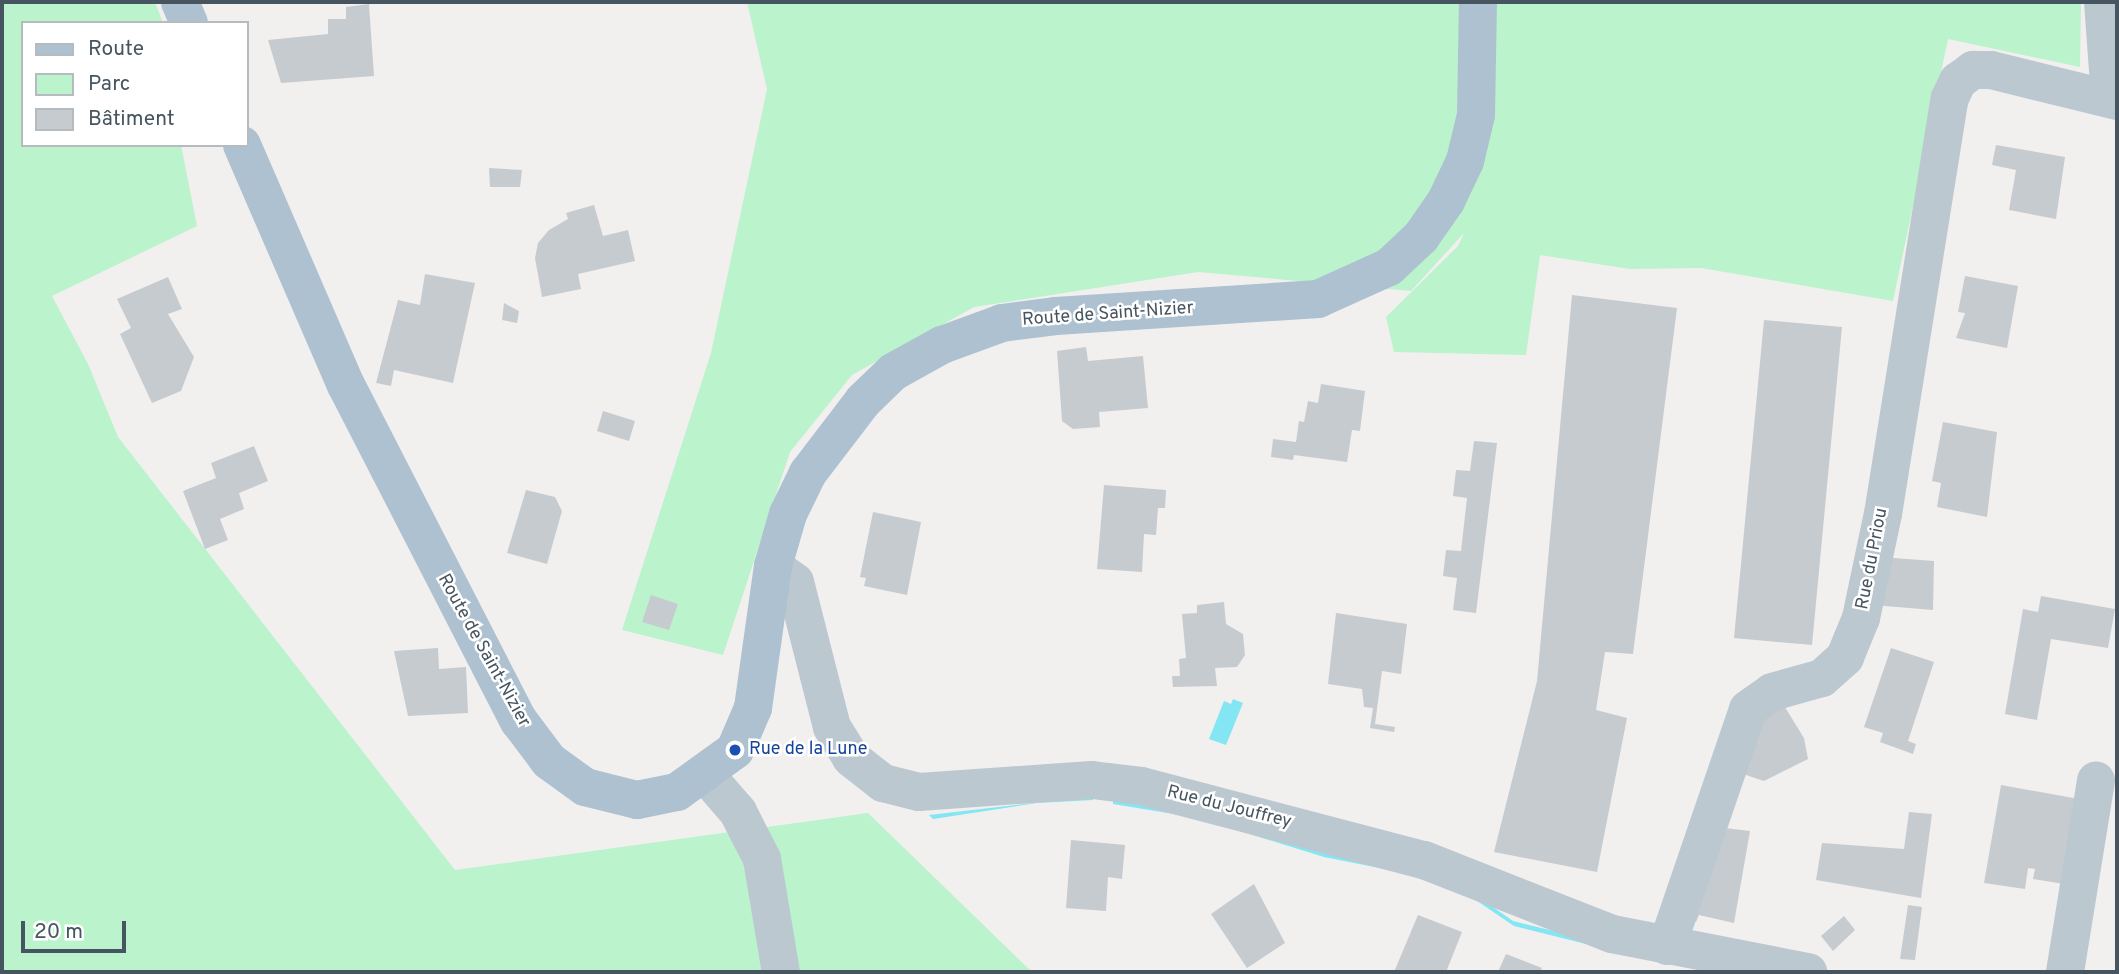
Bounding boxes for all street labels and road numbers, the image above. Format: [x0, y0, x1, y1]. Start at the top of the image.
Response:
street label: Route de Saint-Nizier [1022, 298, 1194, 332]
street label: Rue du Priou [1853, 506, 1893, 612]
street label: Route de Saint-Nizier [432, 571, 534, 731]
street label: Rue du Jouffrey [1164, 782, 1294, 834]

